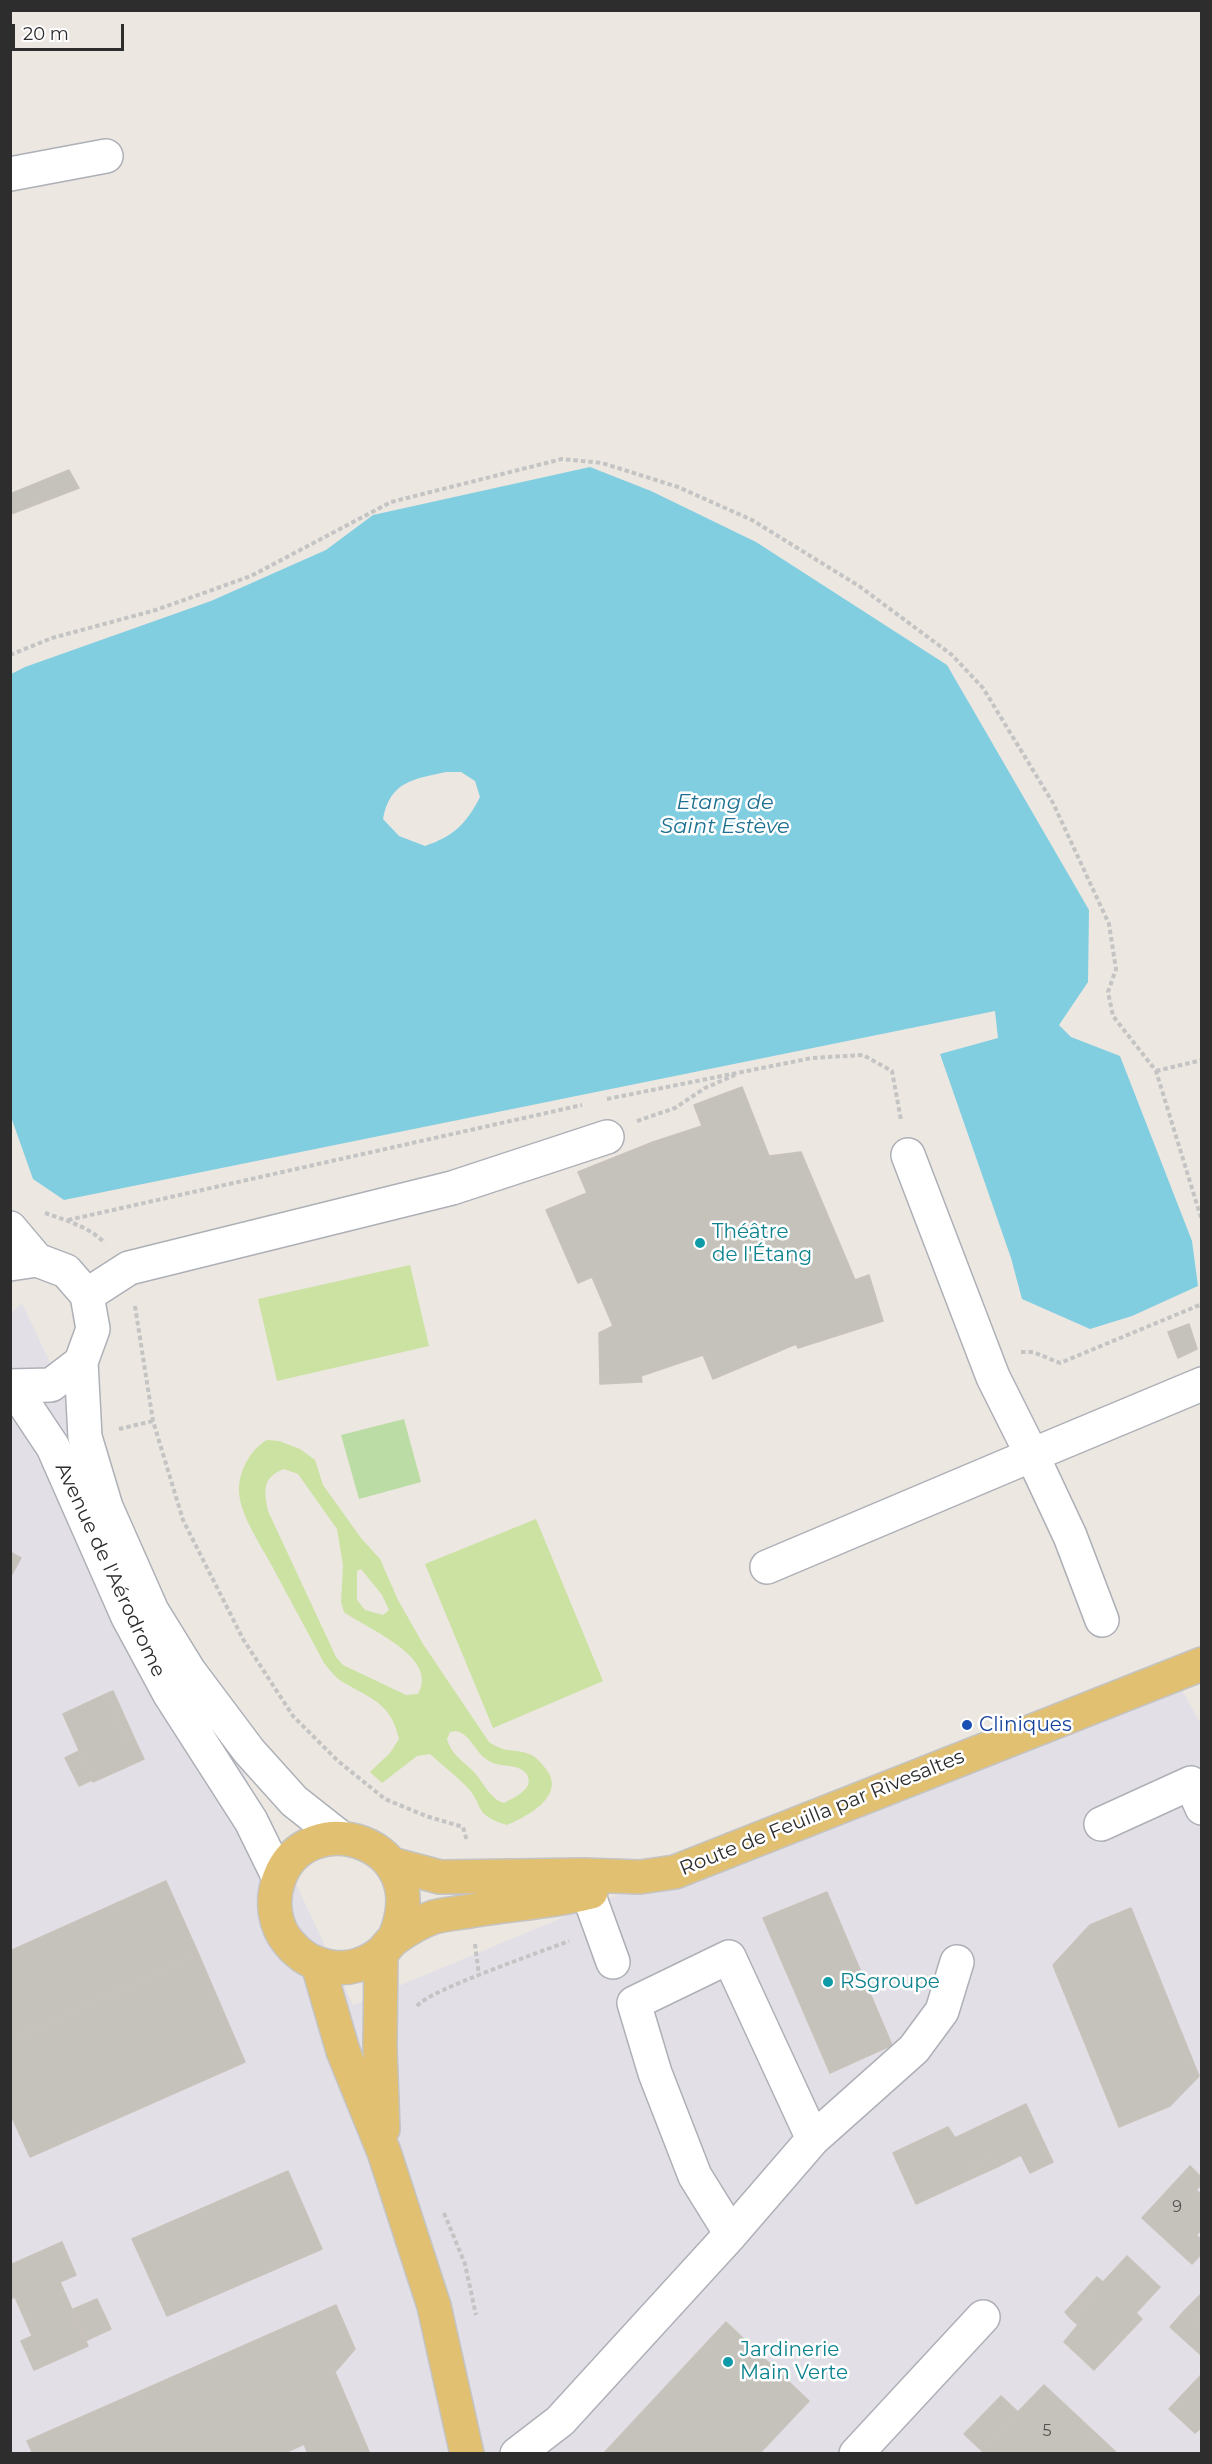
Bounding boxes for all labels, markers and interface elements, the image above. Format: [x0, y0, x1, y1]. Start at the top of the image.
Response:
scale bar [15, 12, 128, 50]
text: 20 m [23, 23, 69, 45]
water label: Etang de Saint Estève [660, 790, 790, 840]
place label: Théâtre de l'Étang [712, 1220, 812, 1267]
marker: Théâtre de l'Étang [693, 1236, 707, 1250]
street label: Avenue de l'Aérodrome [50, 1459, 170, 1681]
place label: Cliniques [979, 1713, 1072, 1737]
marker: Cliniques [960, 1718, 974, 1732]
street label: Route de Feuilla par Rivesaltes [676, 1745, 968, 1881]
place label: RSgroupe [840, 1970, 940, 1994]
marker: RSgroupe [821, 1975, 835, 1989]
house number: 9 [1172, 2197, 1182, 2217]
place label: Jardinerie Main Verte [740, 2338, 848, 2385]
marker: Jardinerie Main Verte [721, 2355, 735, 2369]
house number: 5 [1042, 2421, 1052, 2441]

